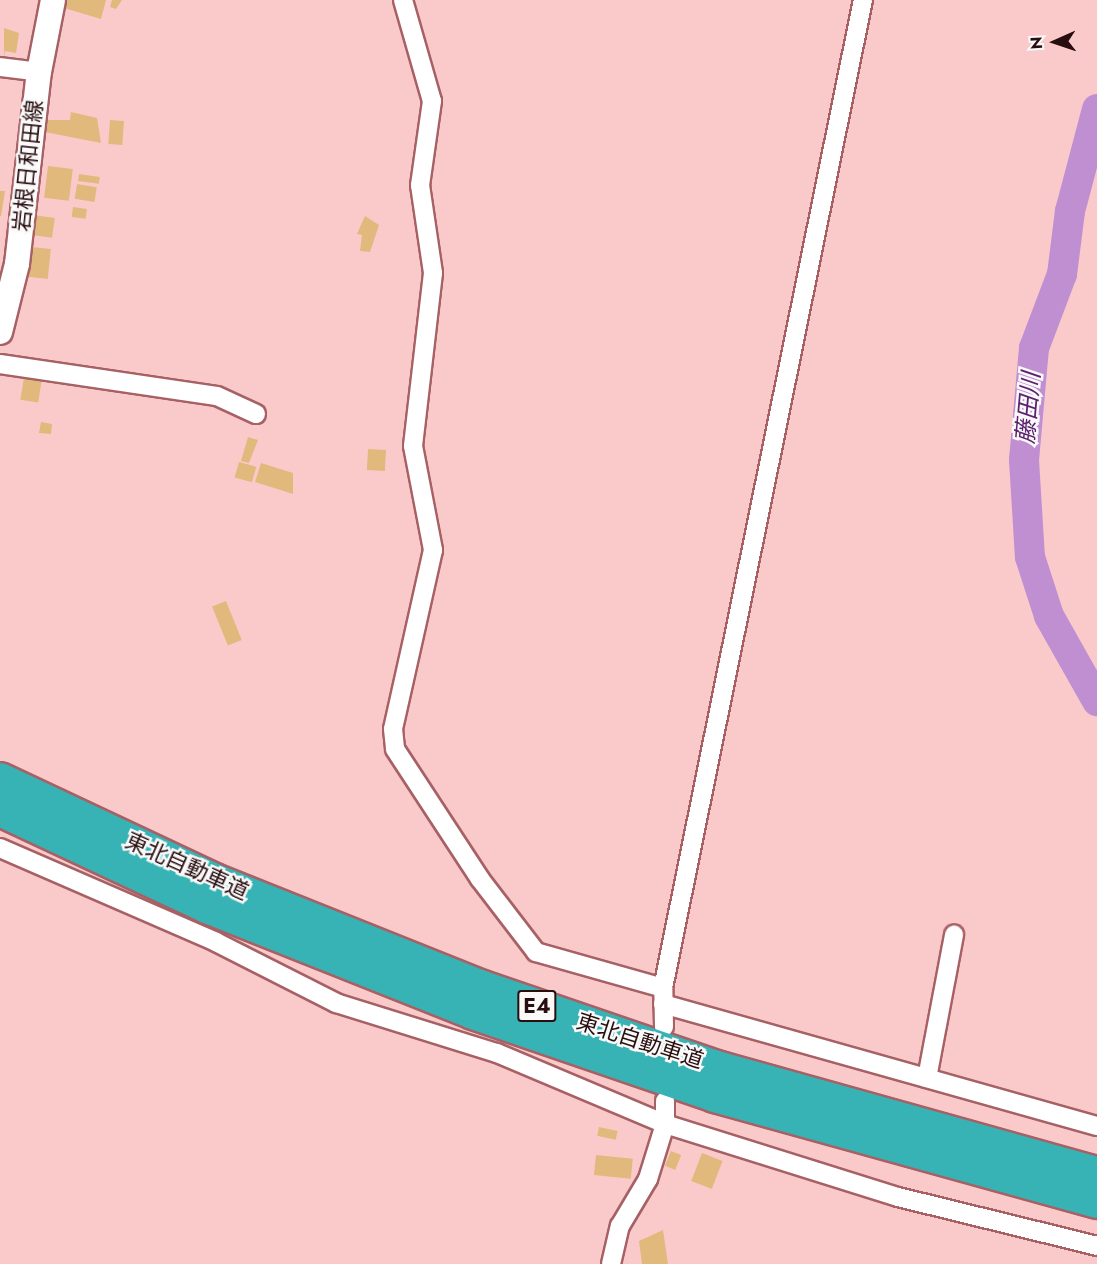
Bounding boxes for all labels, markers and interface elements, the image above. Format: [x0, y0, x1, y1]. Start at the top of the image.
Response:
north arrow [1025, 12, 1085, 72]
text: N [1025, 36, 1048, 50]
street label: 岩根日和田線 [8, 99, 48, 233]
water label: 藤田川 [1011, 371, 1045, 445]
street label: 東北自動車道 [121, 827, 253, 905]
road number: E4 [516, 988, 558, 1024]
street label: 東北自動車道 [573, 1008, 707, 1074]

